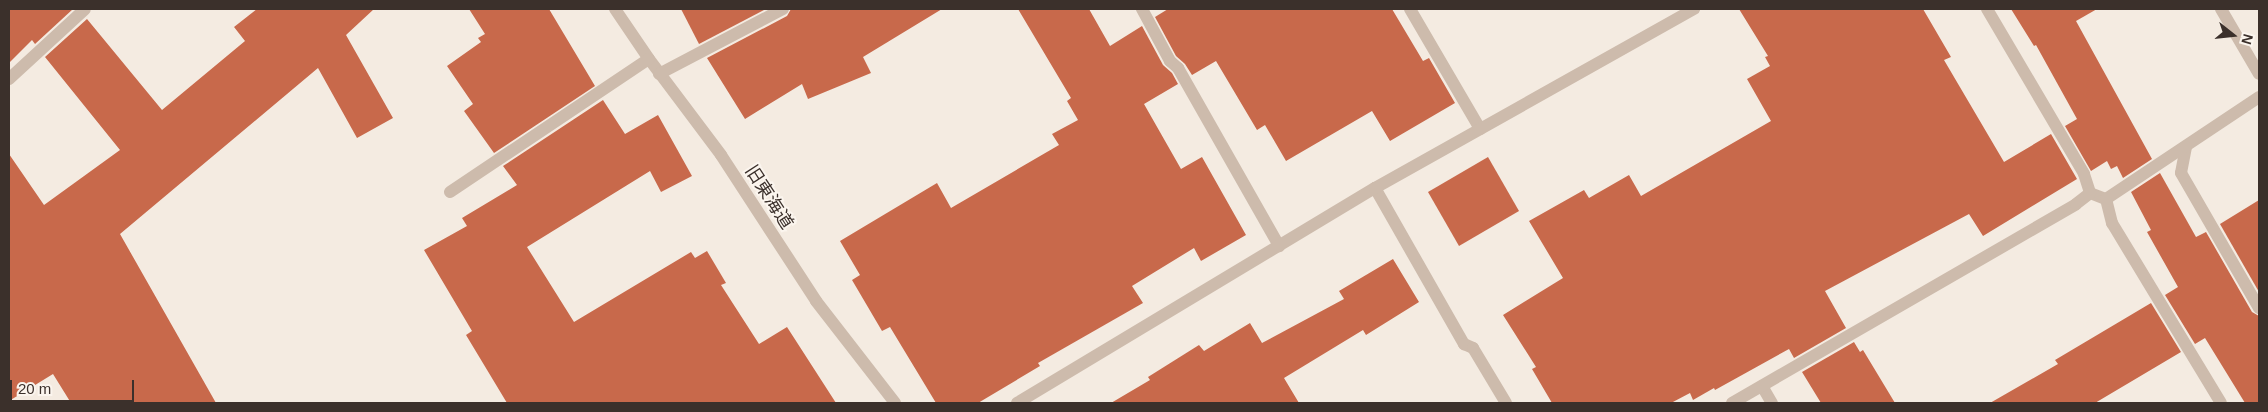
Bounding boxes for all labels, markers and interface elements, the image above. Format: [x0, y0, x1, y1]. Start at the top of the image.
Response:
north arrow [2208, 10, 2258, 60]
text: N [2238, 32, 2257, 46]
street label: 旧東海道 [740, 161, 798, 233]
scale bar [12, 370, 136, 402]
text: 20 m [18, 380, 51, 397]

